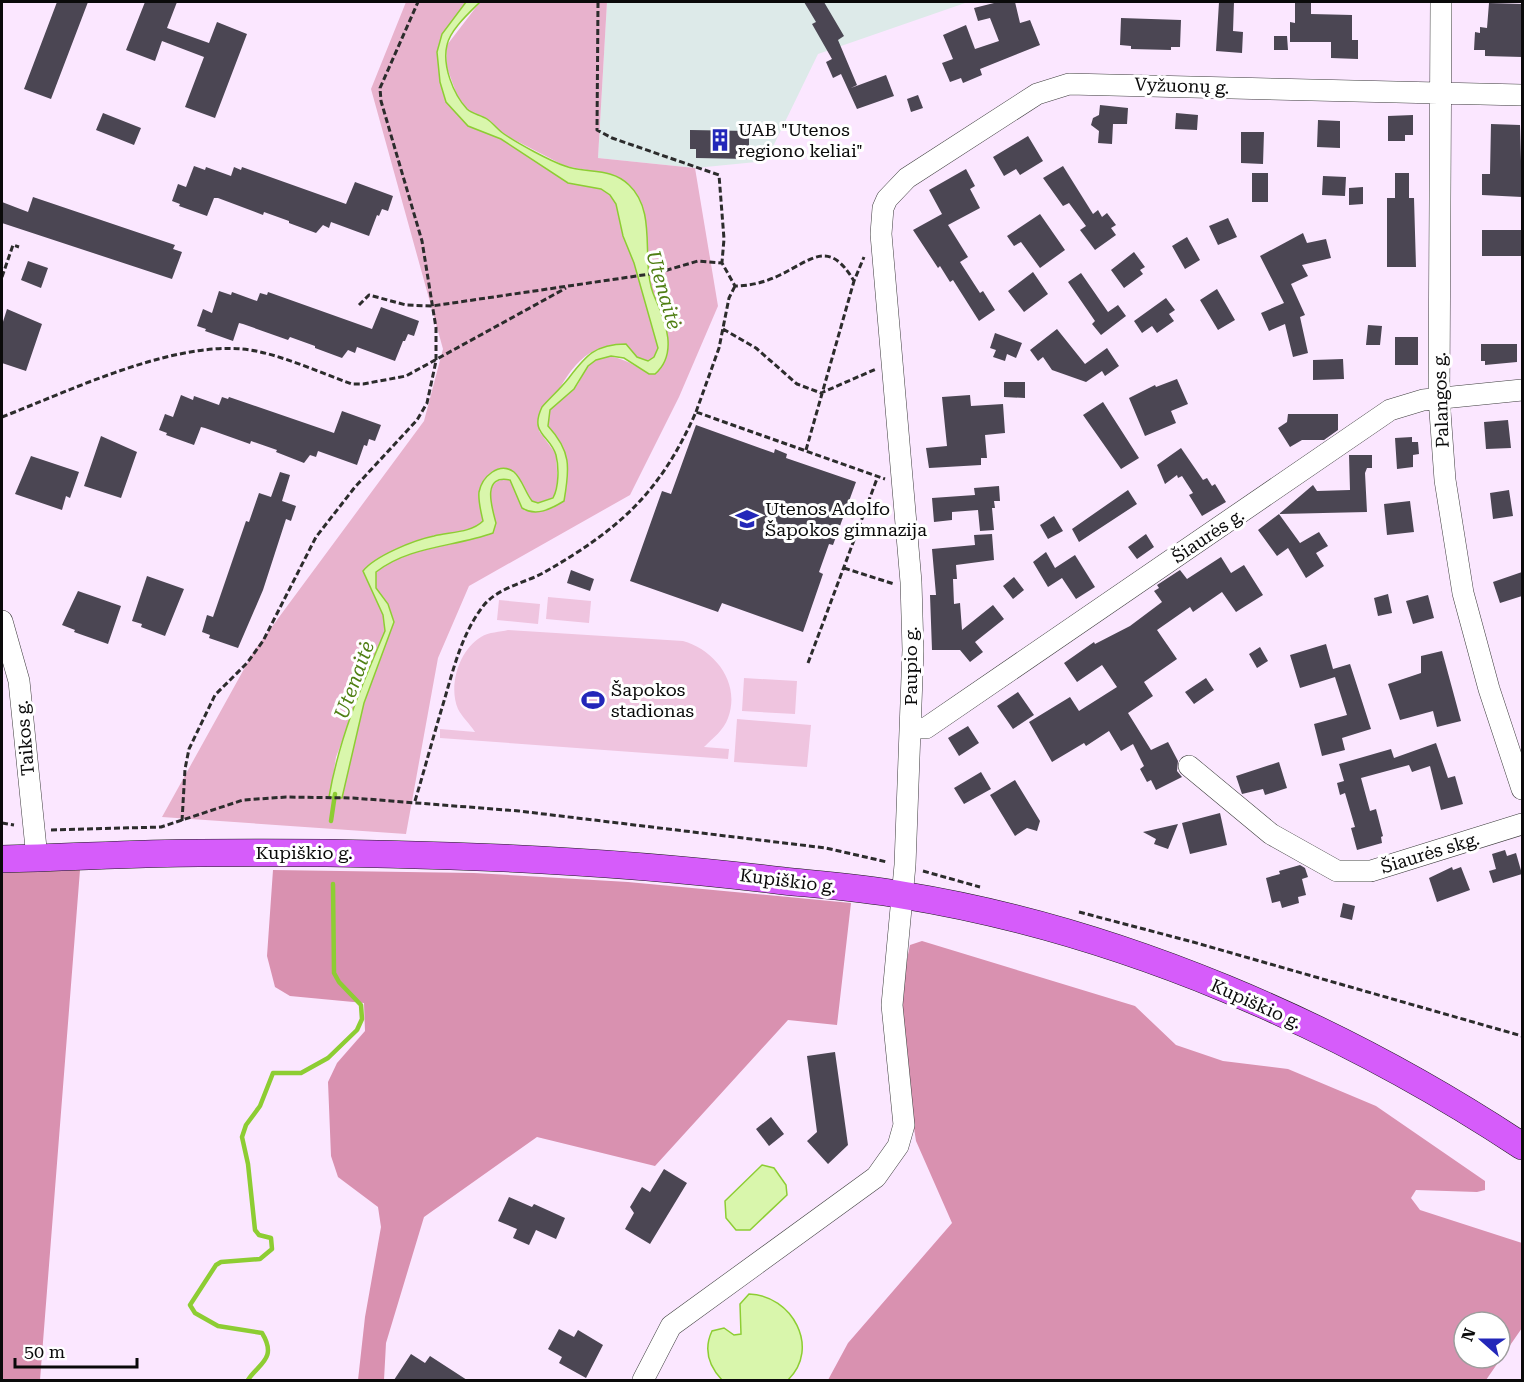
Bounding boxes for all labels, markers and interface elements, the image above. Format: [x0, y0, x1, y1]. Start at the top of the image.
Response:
street label: Vyžuonų g. [1134, 73, 1230, 98]
place label: UAB "Utenos regiono keliai" [738, 119, 863, 161]
building icon: UAB "Utenos regiono keliai" [707, 127, 733, 153]
water label: Utenaitė [641, 248, 687, 332]
street label: Palangos g. [1428, 352, 1453, 448]
place label: Utenos Adolfo Šapokos gimnazija [765, 498, 927, 540]
street label: Šiaurės g. [1168, 504, 1248, 567]
school or university icon: Utenos Adolfo Šapokos gimnazija [734, 506, 760, 532]
street label: Paupio g. [900, 626, 921, 706]
water label: Utenaitė [329, 638, 379, 722]
place label: Šapokos stadionas [611, 679, 694, 721]
sports icon: Šapokos stadionas [580, 687, 606, 713]
street label: Taikos g. [11, 699, 38, 777]
street label: Šiaurės skg. [1378, 828, 1482, 877]
street label: Kupiškio g. [255, 842, 353, 863]
street label: Kupiškio g. [739, 864, 837, 897]
street label: Kupiškio g. [1208, 974, 1305, 1033]
north arrow [1452, 1310, 1512, 1370]
text: N [1457, 1326, 1480, 1344]
scale bar [15, 1331, 136, 1369]
text: 50 m [24, 1341, 65, 1362]

